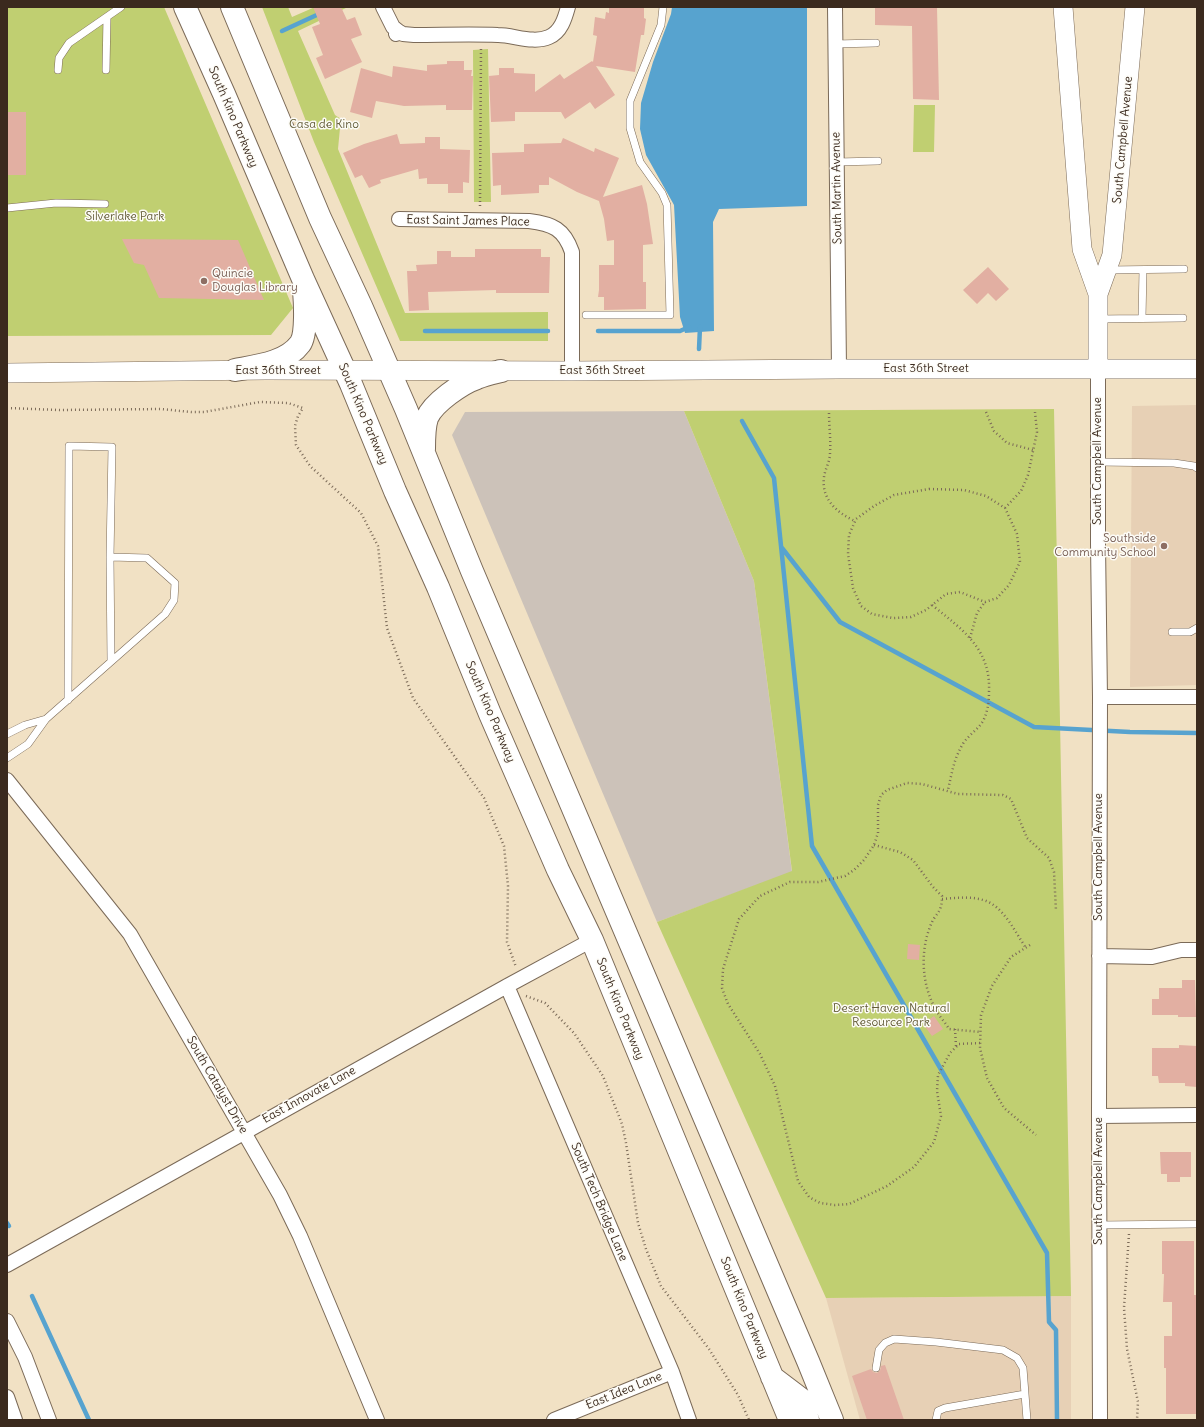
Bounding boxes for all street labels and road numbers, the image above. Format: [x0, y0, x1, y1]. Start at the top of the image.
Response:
street label: South Kino Parkway [205, 64, 261, 170]
street label: South Campbell Avenue [1110, 76, 1136, 204]
street label: South Martin Avenue [829, 132, 845, 244]
street label: East Saint James Place [406, 213, 530, 229]
street label: South Kino Parkway [335, 361, 391, 467]
street label: East 36th Street [883, 362, 969, 376]
street label: East 36th Street [235, 364, 321, 378]
street label: East 36th Street [559, 364, 645, 378]
street label: South Campbell Avenue [1091, 397, 1105, 525]
street label: South Kino Parkway [462, 659, 518, 765]
street label: South Campbell Avenue [1092, 793, 1106, 921]
street label: South Kino Parkway [593, 956, 647, 1062]
street label: South Catalyst Drive [183, 1034, 251, 1136]
street label: East Innovate Lane [260, 1063, 358, 1127]
street label: South Campbell Avenue [1092, 1117, 1106, 1245]
street label: South Tech Bridge Lane [568, 1141, 630, 1263]
street label: South Kino Parkway [717, 1255, 771, 1361]
street label: East Idea Lane [584, 1369, 664, 1413]

